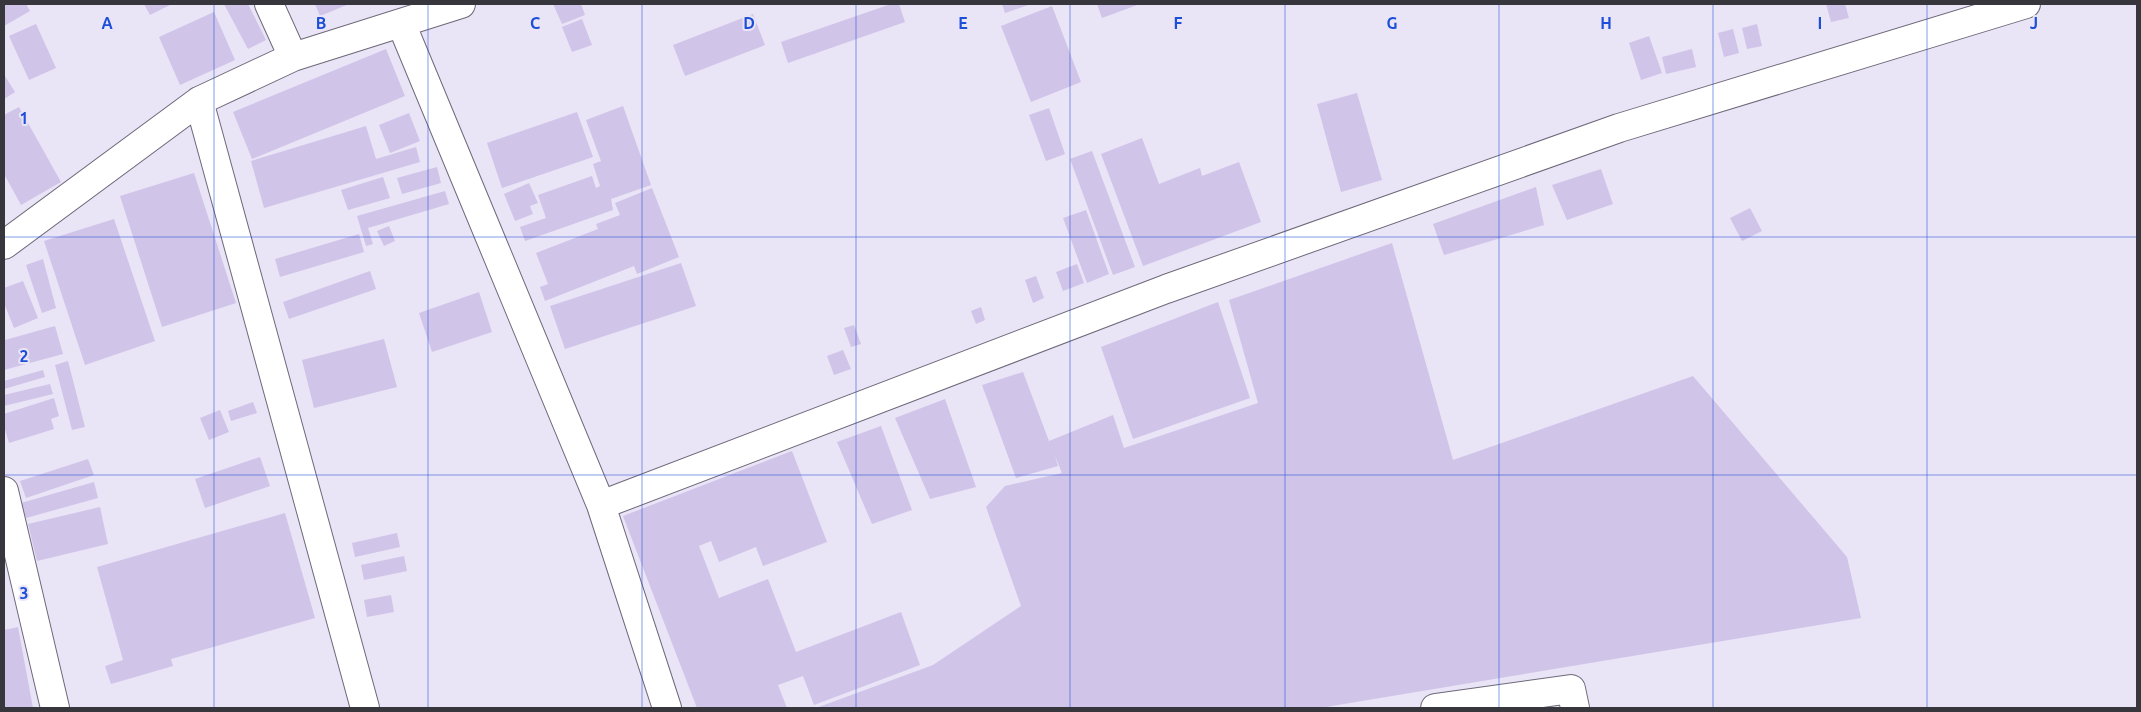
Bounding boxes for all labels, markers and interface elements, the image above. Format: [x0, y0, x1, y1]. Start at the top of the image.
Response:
text: A [101, 14, 113, 32]
text: B [316, 14, 326, 32]
text: C [530, 14, 540, 32]
text: D [743, 14, 755, 32]
text: E [958, 14, 968, 32]
text: F [1174, 14, 1183, 32]
text: G [1386, 14, 1398, 32]
text: H [1600, 14, 1612, 32]
text: I [1818, 14, 1822, 32]
text: J [2030, 14, 2038, 32]
text: 1 [19, 109, 29, 127]
text: 2 [19, 347, 29, 365]
text: 3 [19, 584, 29, 602]

